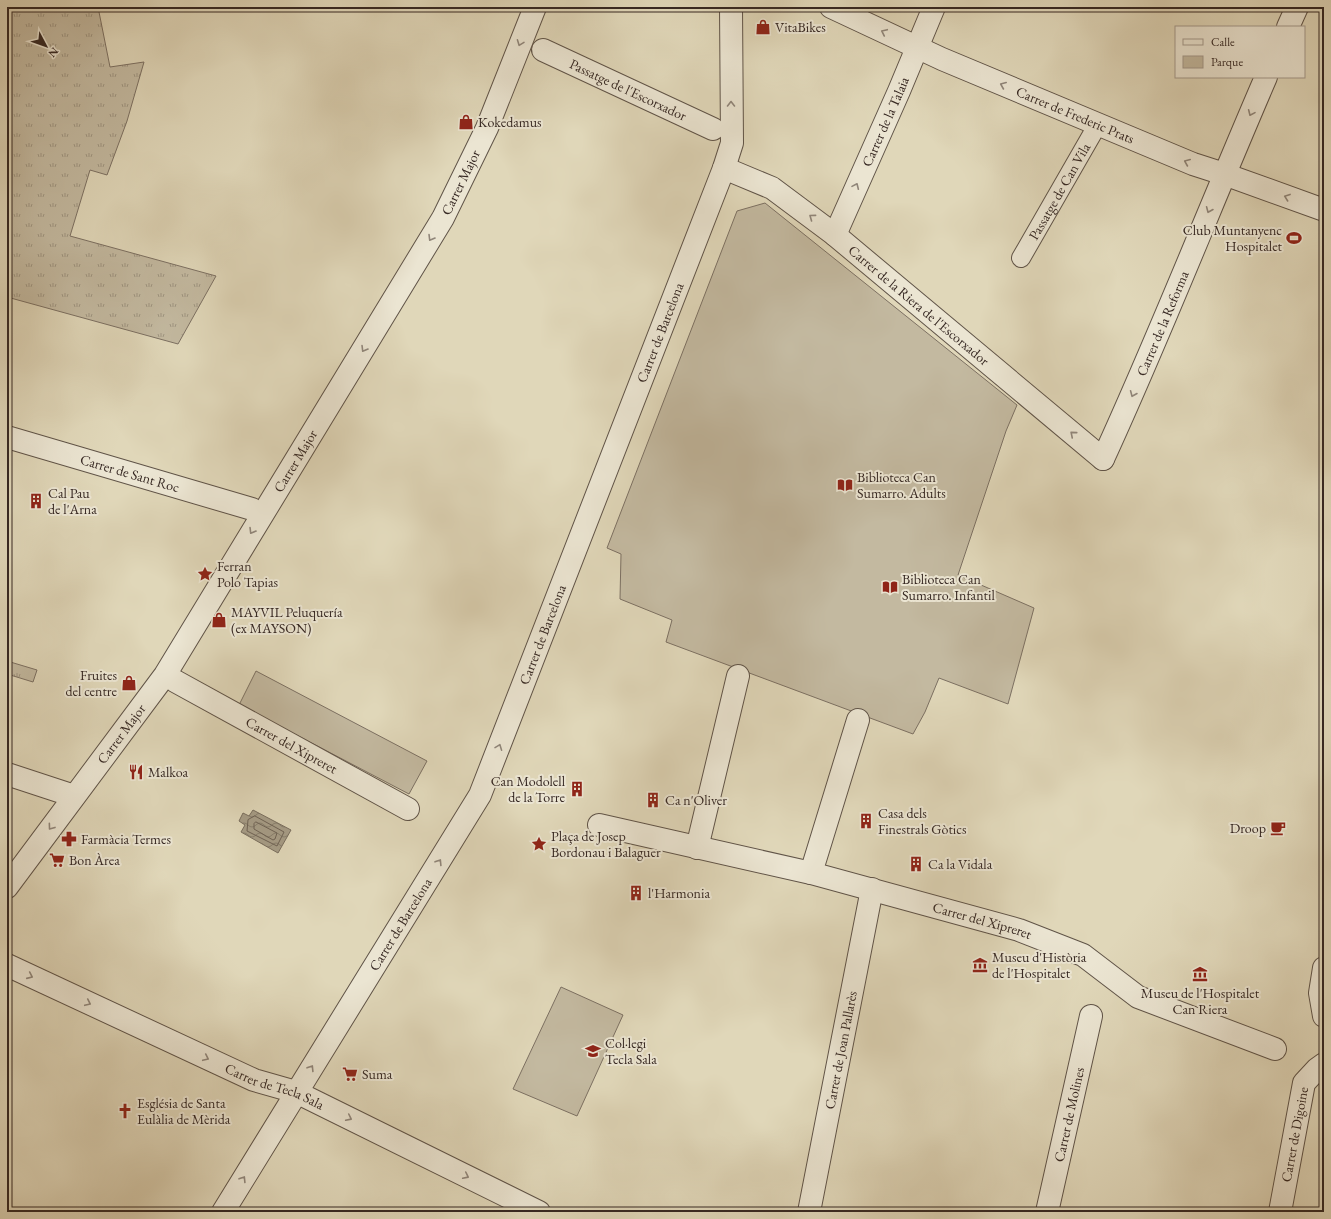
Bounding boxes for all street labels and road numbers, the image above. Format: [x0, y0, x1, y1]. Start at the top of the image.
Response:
street label: Passatge de l'Escorxador [567, 55, 690, 125]
street label: Carrer de la Talaia [858, 74, 913, 169]
street label: Carrer de Frederic Prats [1013, 82, 1138, 148]
street label: Passatge de Can Vila [1024, 139, 1094, 243]
street label: Carrer Major [437, 146, 484, 218]
street label: Carrer de la Riera de l'Escorxador [845, 241, 993, 369]
street label: Carrer de la Reforma [1132, 268, 1193, 379]
street label: Carrer de Barcelona [632, 280, 688, 385]
street label: Carrer Major [269, 426, 321, 496]
street label: Carrer de Sant Roc [78, 450, 182, 496]
street label: Carrer de Barcelona [515, 582, 570, 687]
street label: Carrer Major [93, 700, 150, 767]
street label: Carrer del Xipreret [243, 713, 341, 778]
street label: Carrer de Barcelona [365, 874, 436, 974]
street label: Carrer del Xipreret [931, 898, 1035, 943]
street label: Carrer de Joan Pallarès [820, 989, 861, 1111]
street label: Carrer de Tecla Sala [222, 1059, 328, 1114]
street label: Carrer de Molines [1050, 1065, 1088, 1164]
street label: Carrer de Digoine [1277, 1085, 1312, 1183]

